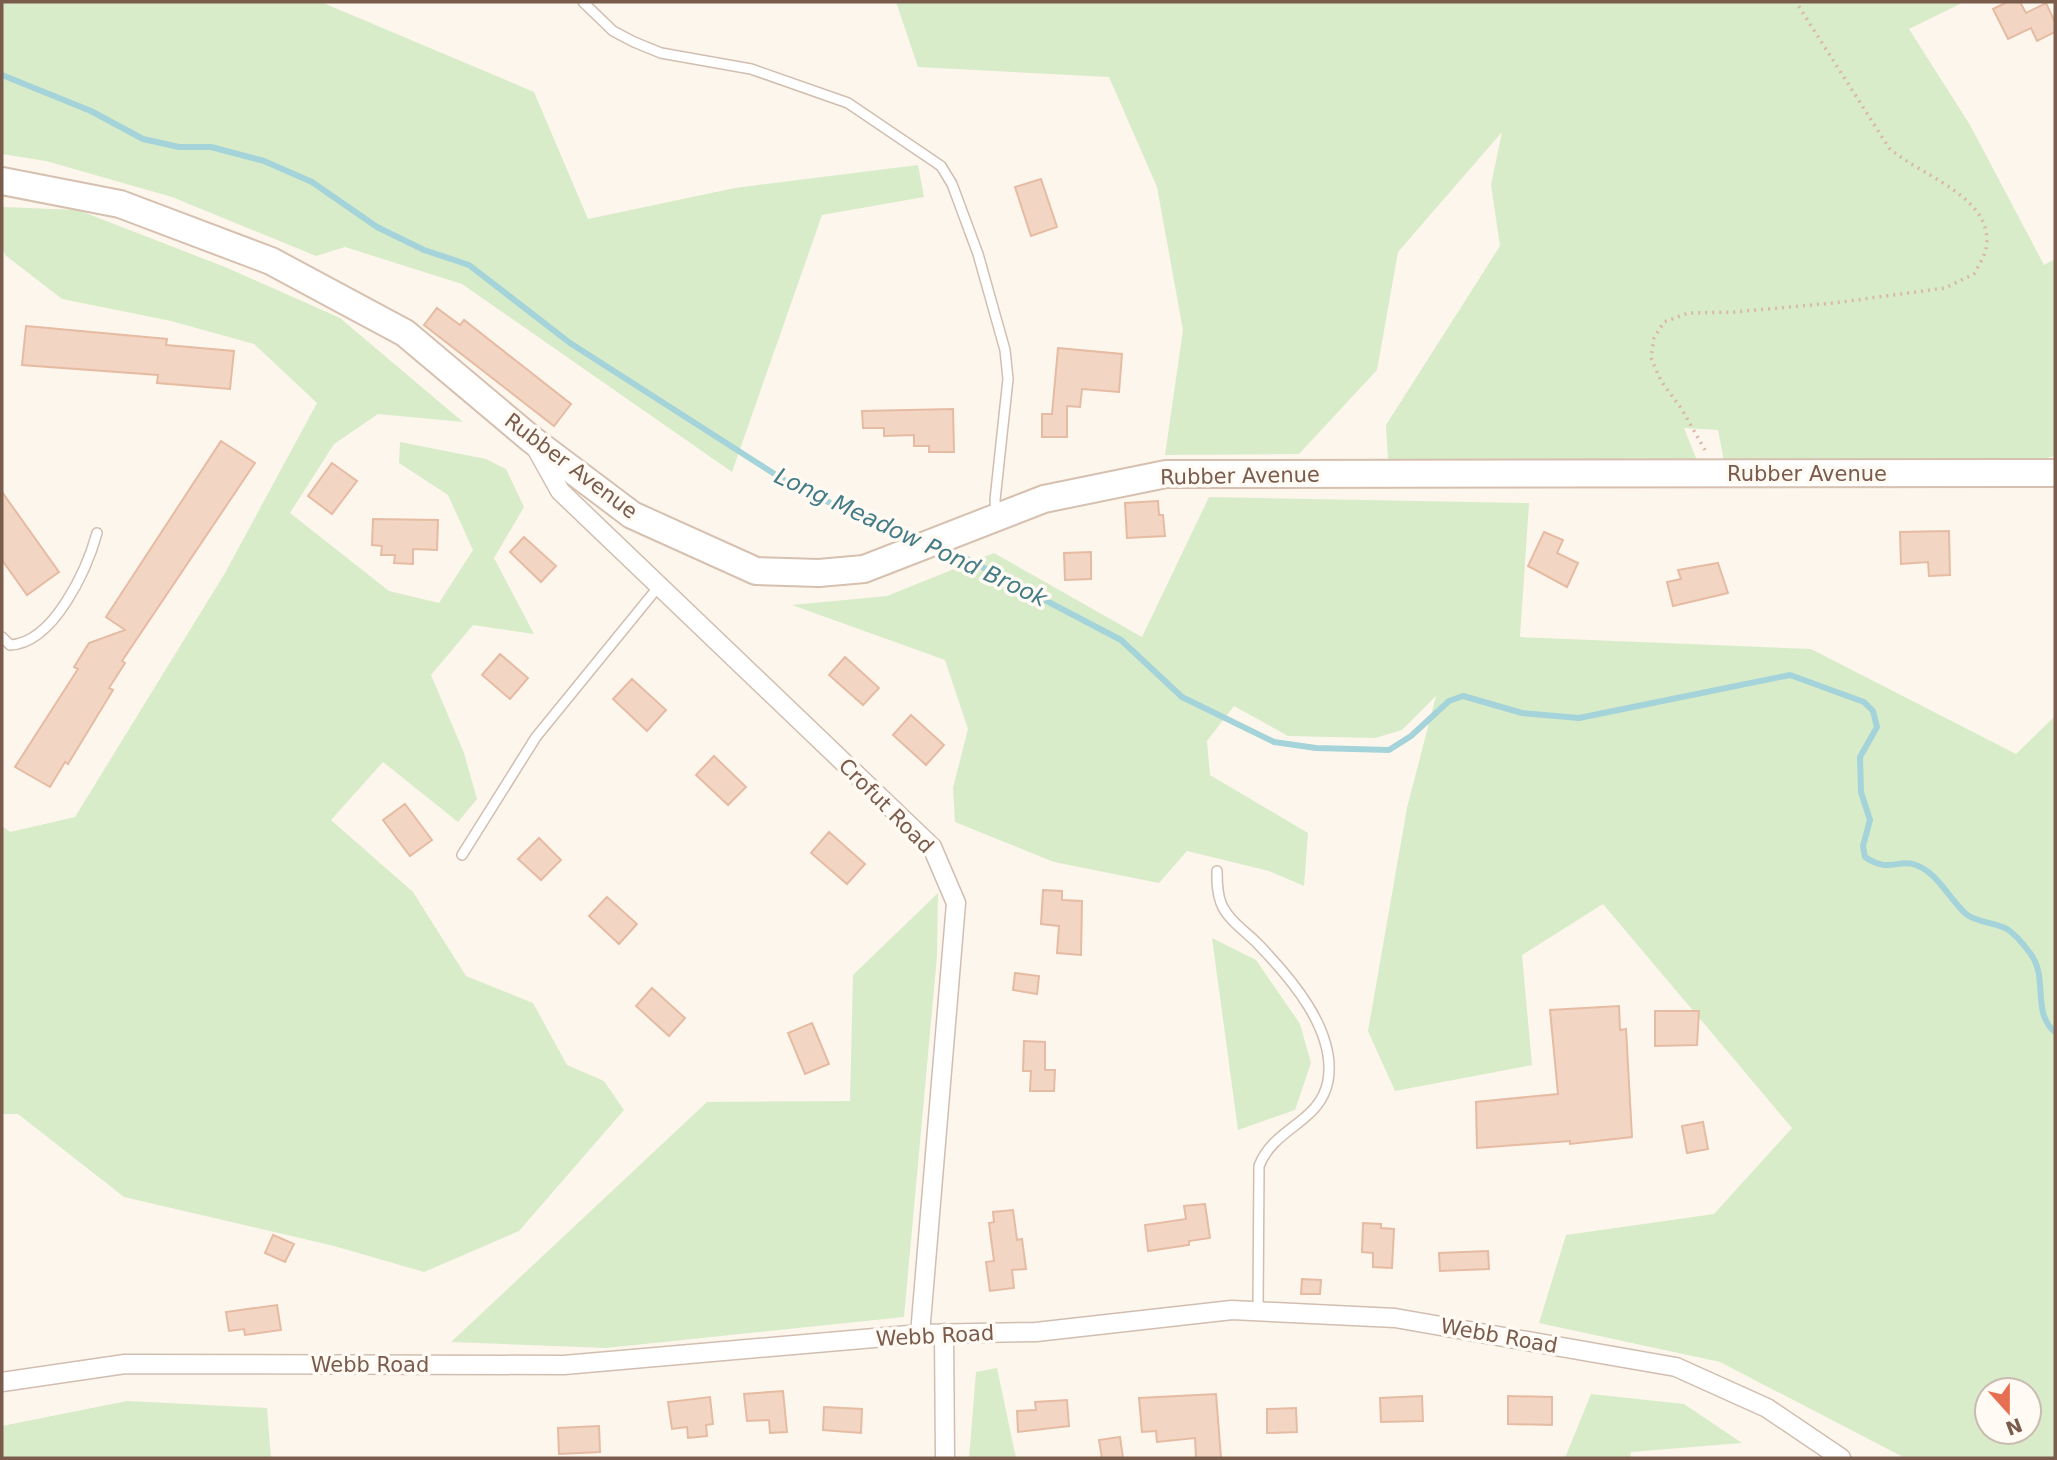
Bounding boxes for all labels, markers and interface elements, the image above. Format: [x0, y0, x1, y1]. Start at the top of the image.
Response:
street label: Rubber Avenue [500, 408, 642, 524]
water label: Long Meadow Pond Brook [771, 462, 1053, 612]
street label: Rubber Avenue [1727, 462, 1887, 486]
street label: Rubber Avenue [1160, 463, 1320, 489]
street label: Crofut Road [834, 754, 938, 858]
street label: Webb Road [1439, 1314, 1559, 1358]
street label: Webb Road [875, 1321, 995, 1351]
street label: Webb Road [311, 1353, 429, 1377]
north arrow [1973, 1376, 2043, 1446]
text: N [2003, 1414, 2025, 1440]

